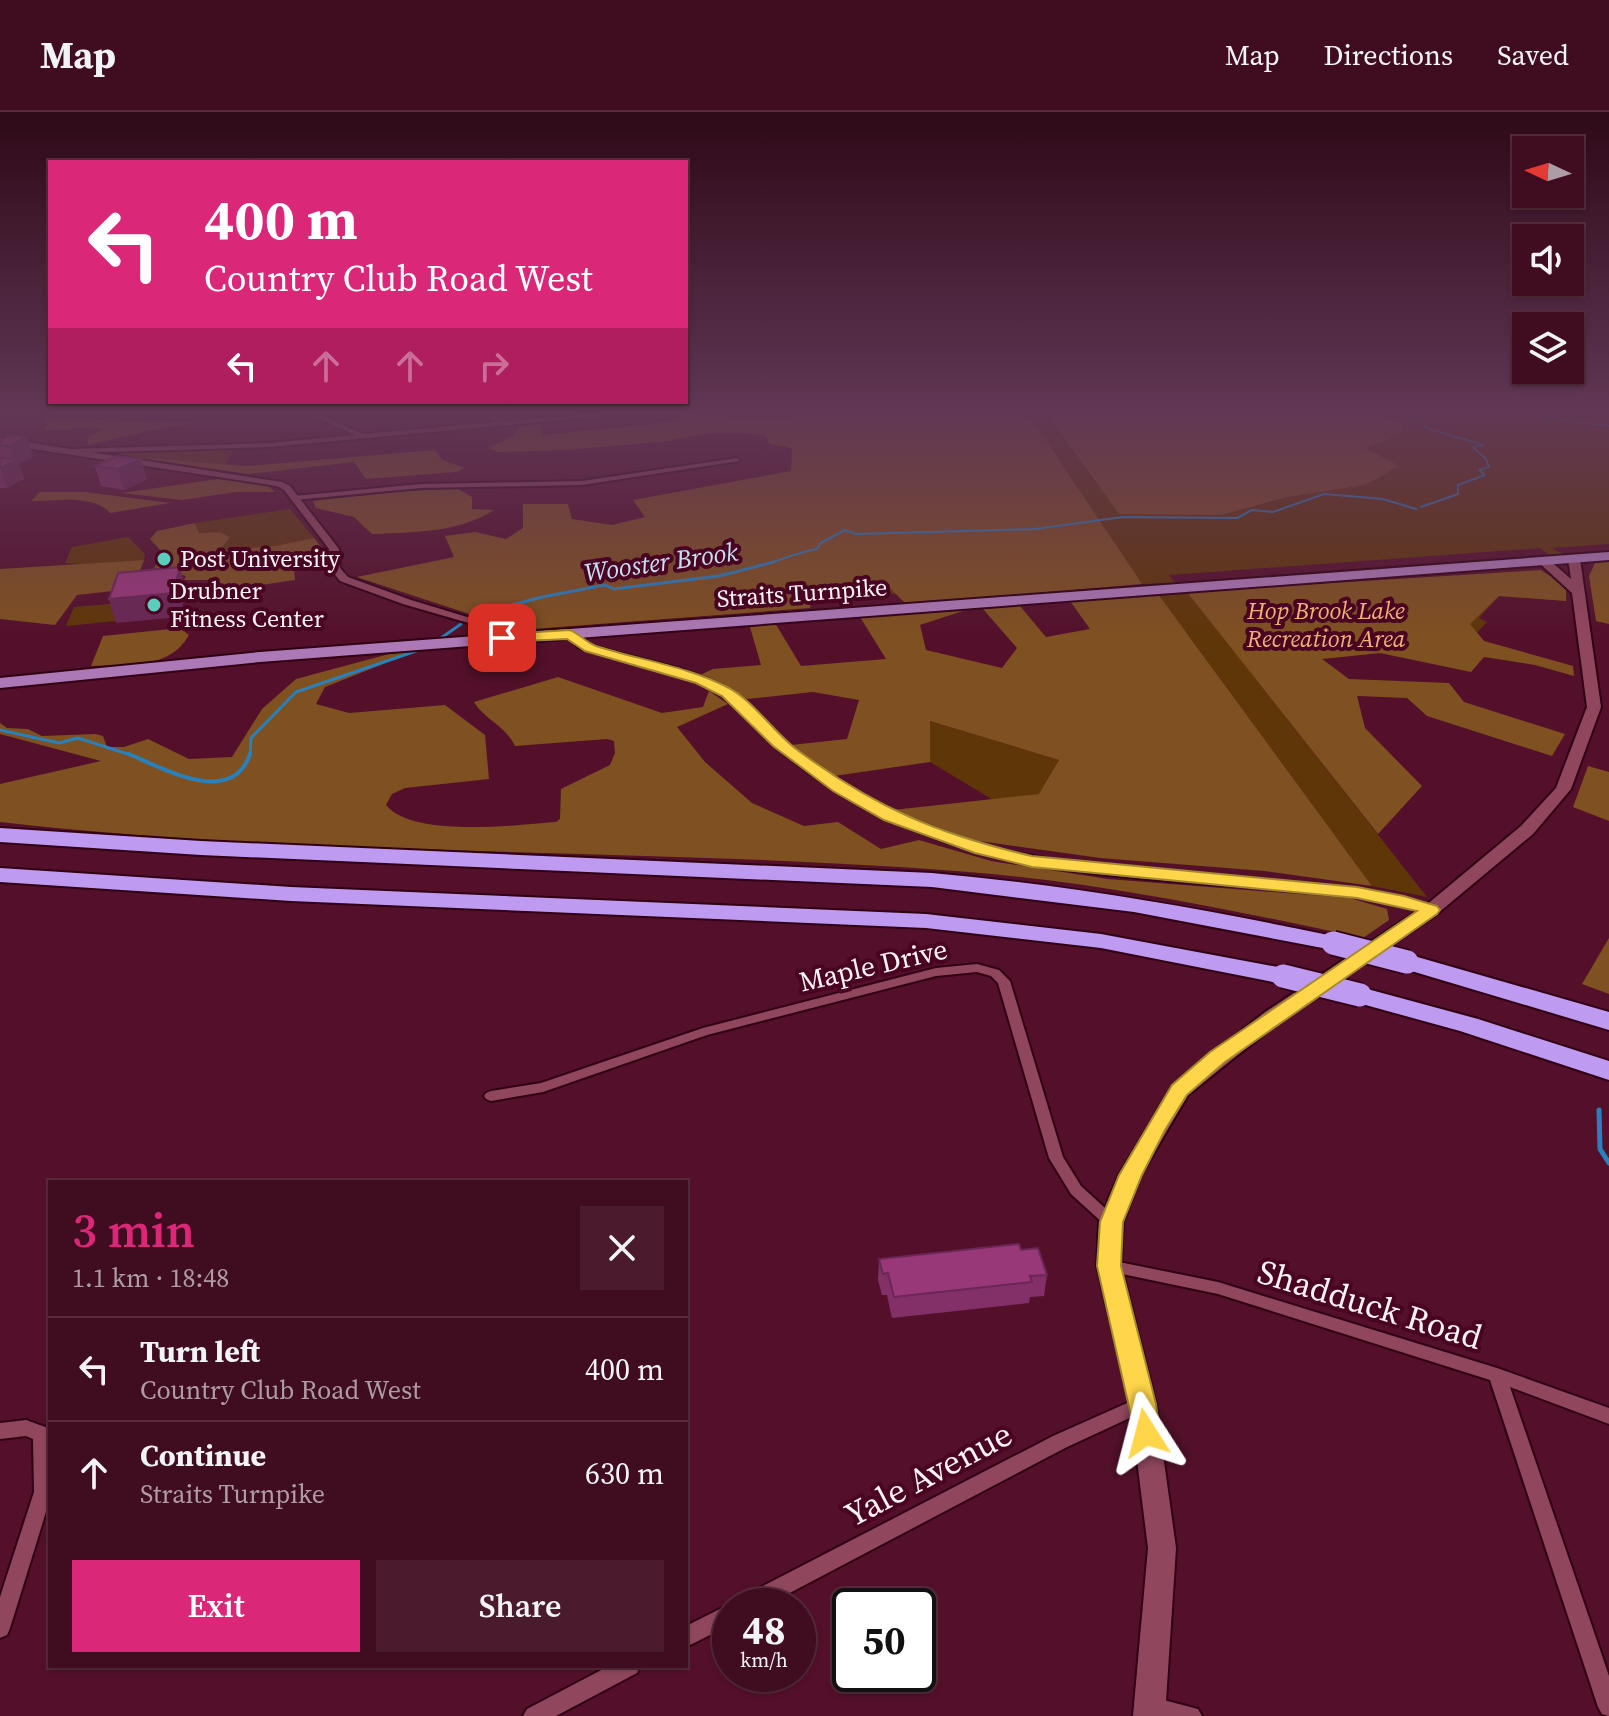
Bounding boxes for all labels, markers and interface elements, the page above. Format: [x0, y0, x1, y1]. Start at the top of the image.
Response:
text: Map [40, 29, 116, 81]
text: Map [1225, 36, 1280, 74]
text: Directions [1324, 36, 1453, 74]
text: Saved [1497, 36, 1569, 74]
north arrow [1512, 136, 1584, 208]
map controls [1512, 136, 1584, 384]
text: 400 m [204, 181, 358, 258]
icon: left [72, 192, 176, 296]
button: sound [1512, 224, 1584, 296]
text: Country Club Road West [204, 254, 593, 303]
button: layers [1512, 312, 1584, 384]
icon: left [220, 344, 264, 388]
icon: ahead [304, 344, 348, 388]
icon: ahead [388, 344, 432, 388]
icon: right [472, 344, 516, 388]
water label: Wooster Brook [582, 533, 741, 591]
place label: Post University [180, 542, 341, 575]
marker: Post University [155, 550, 173, 568]
street label: Straits Turnpike [716, 570, 888, 615]
place label: Drubner Fitness Center [170, 574, 324, 635]
park label: Hop Brook Lake Recreation Area [1246, 594, 1406, 655]
marker: Drubner Fitness Center [145, 596, 163, 614]
pin [468, 604, 536, 672]
icon: arrive [480, 616, 524, 660]
street label: Maple Drive [795, 929, 951, 1001]
text: 3 min [72, 1197, 195, 1263]
button: close [580, 1206, 664, 1290]
street label: Shadduck Road [1252, 1248, 1488, 1360]
text: 1.1 km · 18:48 [72, 1260, 229, 1296]
text: Turn left [140, 1331, 260, 1372]
icon: left [72, 1347, 116, 1391]
text: 400 m [585, 1349, 664, 1390]
text: Country Club Road West [140, 1372, 421, 1408]
position arrow [1104, 1391, 1188, 1475]
street label: Yale Avenue [836, 1411, 1020, 1537]
text: Continue [140, 1435, 266, 1476]
icon: ahead [72, 1451, 116, 1495]
text: 630 m [585, 1453, 664, 1494]
text: Straits Turnpike [140, 1476, 325, 1512]
button: Exit [72, 1560, 360, 1652]
button: Share [376, 1560, 664, 1652]
speed limit sign: 50 [832, 1588, 936, 1692]
text: 48 [742, 1603, 786, 1657]
text: km/h [740, 1646, 788, 1674]

